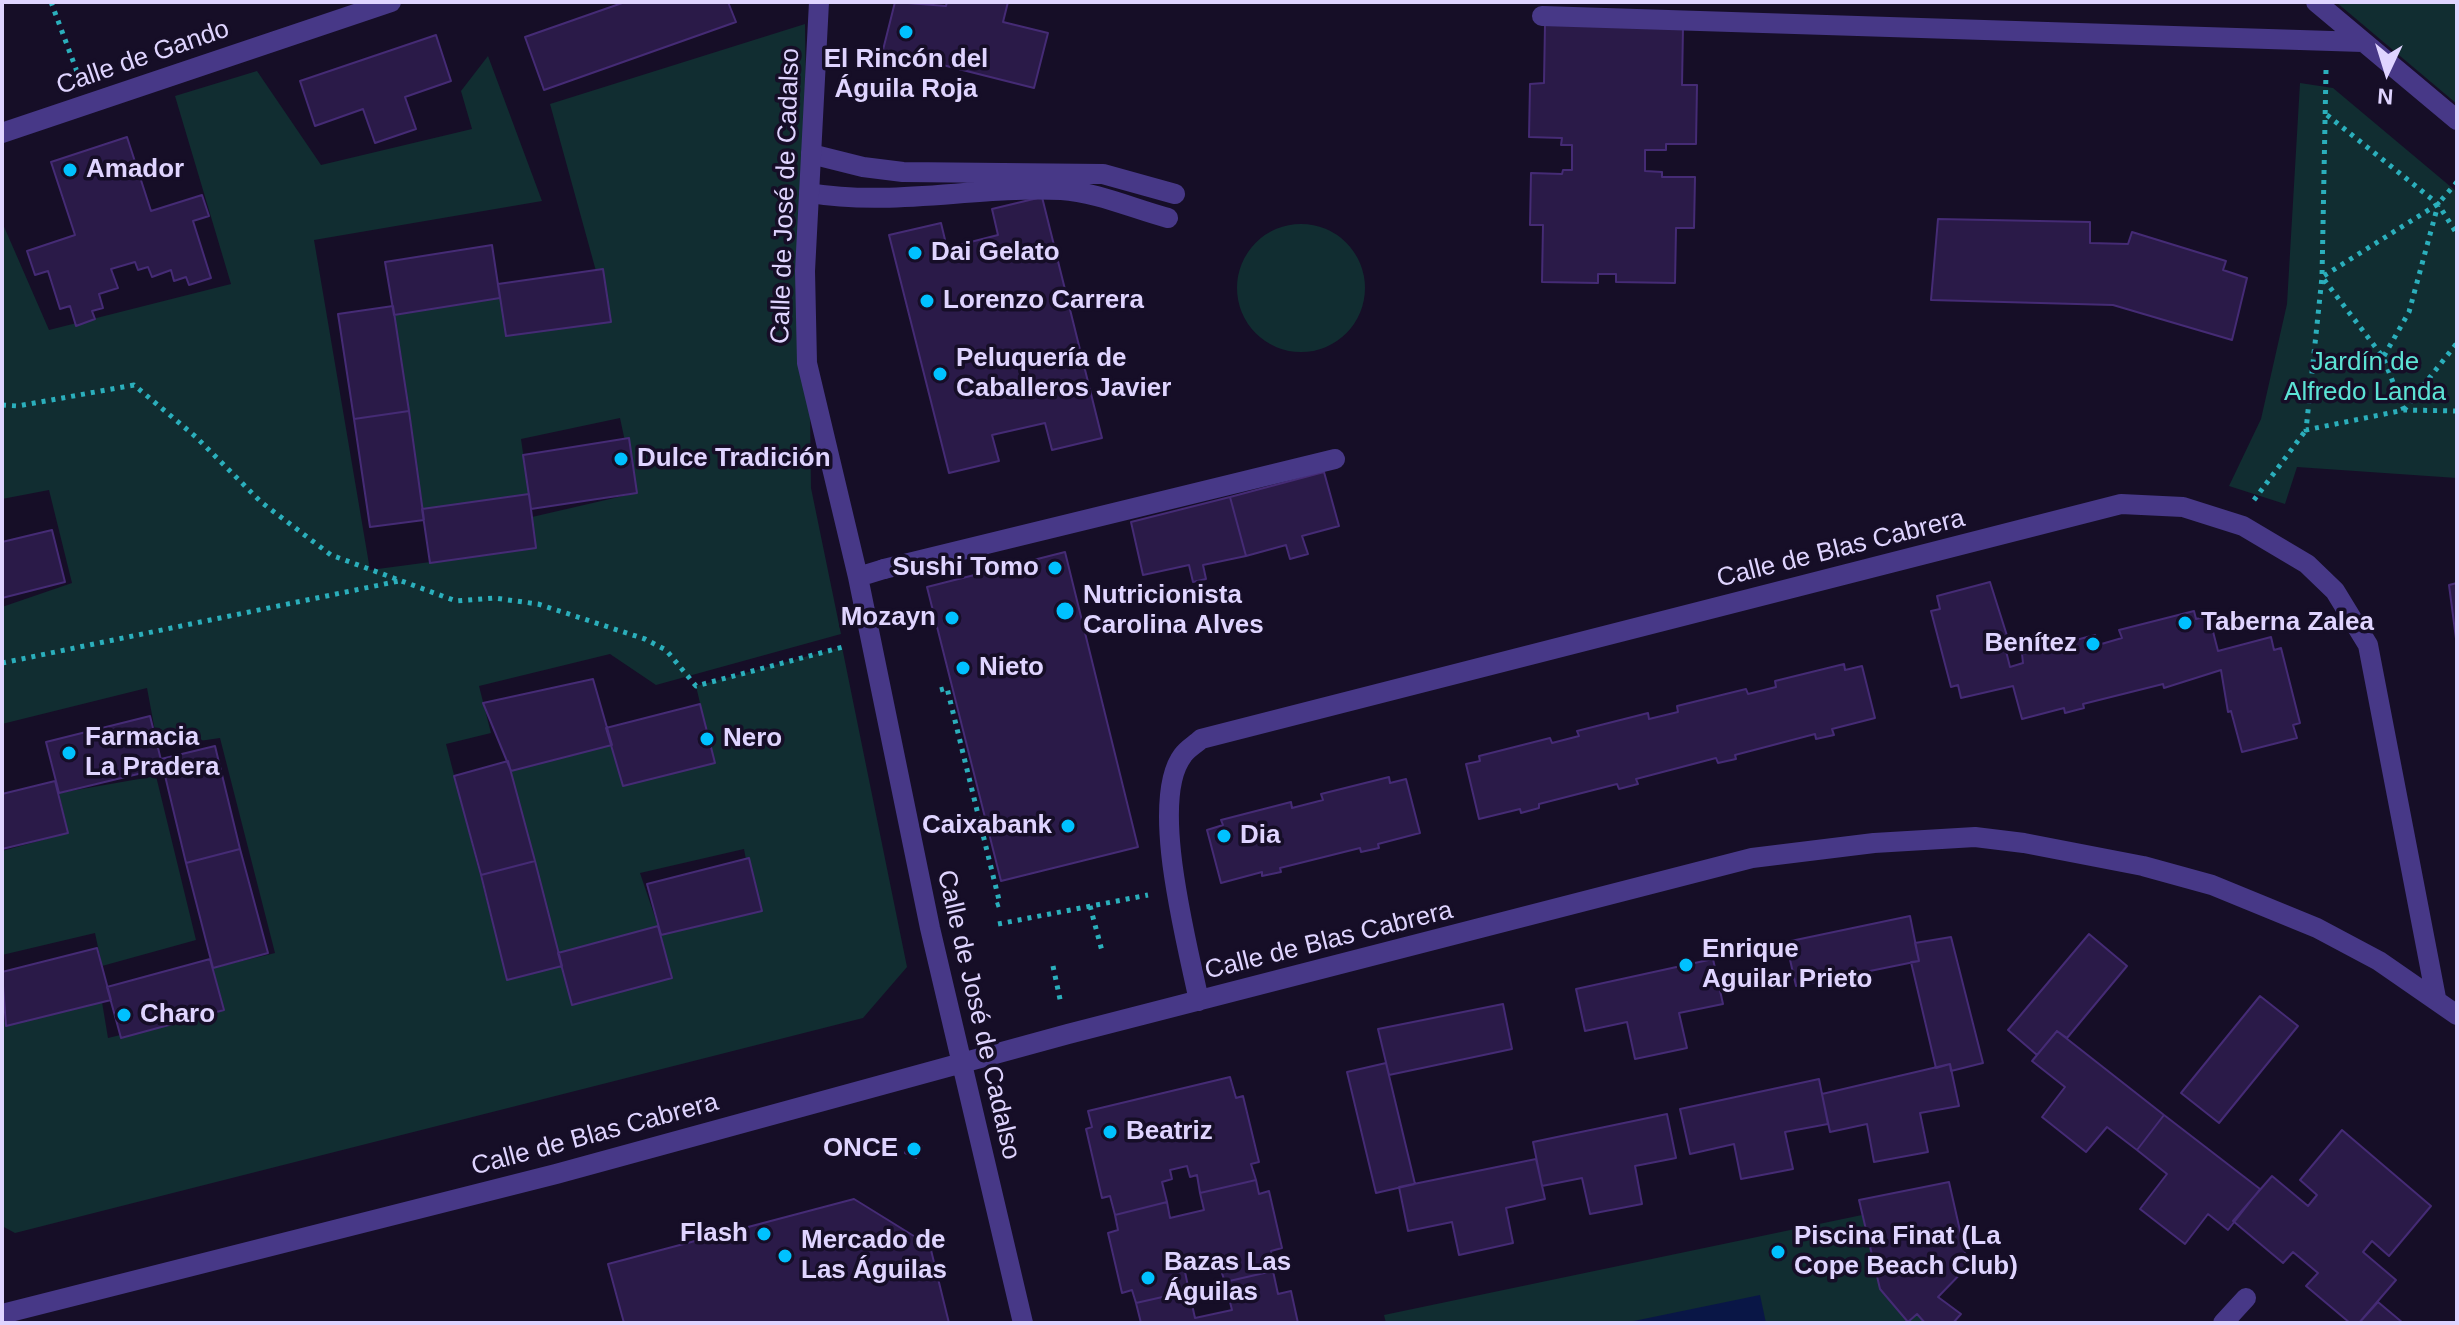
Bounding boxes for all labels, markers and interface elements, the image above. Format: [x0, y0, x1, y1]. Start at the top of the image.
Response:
street label: Calle de Gando [53, 14, 233, 102]
marker: El Rincón del Águila Roja [897, 23, 915, 41]
north arrow [2347, 32, 2427, 112]
place label: El Rincón del Águila Roja [824, 44, 988, 106]
street label: Calle de José de Cadalso [765, 47, 807, 345]
text: N [2377, 83, 2394, 109]
place label: Amador [86, 154, 184, 186]
marker: Amador [61, 161, 79, 179]
place label: Dai Gelato [931, 237, 1060, 269]
marker: Dai Gelato [906, 244, 924, 262]
place label: Lorenzo Carrera [943, 285, 1144, 317]
marker: Lorenzo Carrera [918, 292, 936, 310]
place label: Peluquería de Caballeros Javier [956, 343, 1171, 404]
park label: Jardín de Alfredo Landa [2284, 347, 2446, 408]
marker: Peluquería de Caballeros Javier [931, 365, 949, 383]
place label: Dulce Tradición [637, 443, 831, 475]
marker: Dulce Tradición [612, 450, 630, 468]
street label: Calle de Blas Cabrera [1714, 503, 1968, 595]
place label: Sushi Tomo [892, 552, 1039, 584]
marker: Sushi Tomo [1046, 559, 1064, 577]
place label: Nutricionista Carolina Alves [1083, 580, 1264, 642]
marker: Nutricionista Carolina Alves [1054, 600, 1076, 622]
place label: Mozayn [841, 602, 936, 634]
place label: Taberna Zalea [2201, 607, 2374, 639]
marker: Mozayn [943, 609, 961, 627]
marker: Taberna Zalea [2176, 614, 2194, 632]
place label: Benítez [1985, 628, 2077, 660]
marker: Benítez [2084, 635, 2102, 653]
place label: Nieto [979, 652, 1044, 684]
marker: Nieto [954, 659, 972, 677]
place label: Farmacia La Pradera [85, 722, 219, 784]
place label: Nero [723, 723, 782, 755]
marker: Nero [698, 730, 716, 748]
marker: Farmacia La Pradera [60, 744, 78, 762]
place label: Caixabank [922, 810, 1052, 842]
marker: Caixabank [1059, 817, 1077, 835]
place label: Dia [1240, 820, 1280, 852]
marker: Dia [1215, 827, 1233, 845]
street label: Calle de José de Cadalso [929, 867, 1027, 1163]
street label: Calle de Blas Cabrera [1202, 895, 1456, 987]
place label: Enrique Aguilar Prieto [1702, 934, 1872, 996]
marker: Enrique Aguilar Prieto [1677, 956, 1695, 974]
place label: Charo [140, 999, 215, 1031]
marker: Charo [115, 1006, 133, 1024]
street label: Calle de Blas Cabrera [468, 1087, 722, 1183]
place label: Beatriz [1126, 1116, 1213, 1148]
marker: Beatriz [1101, 1123, 1119, 1141]
place label: ONCE [823, 1133, 898, 1165]
marker: ONCE [905, 1140, 923, 1158]
place label: Flash [680, 1218, 748, 1250]
place label: Piscina Finat (La Cope Beach Club) [1794, 1221, 2018, 1282]
marker: Flash [755, 1225, 773, 1243]
place label: Mercado de Las Águilas [801, 1225, 947, 1286]
marker: Piscina Finat (La Cope Beach Club) [1769, 1243, 1787, 1261]
marker: Mercado de Las Águilas [776, 1247, 794, 1265]
place label: Bazas Las Águilas [1164, 1247, 1291, 1308]
marker: Bazas Las Águilas [1139, 1269, 1157, 1287]

